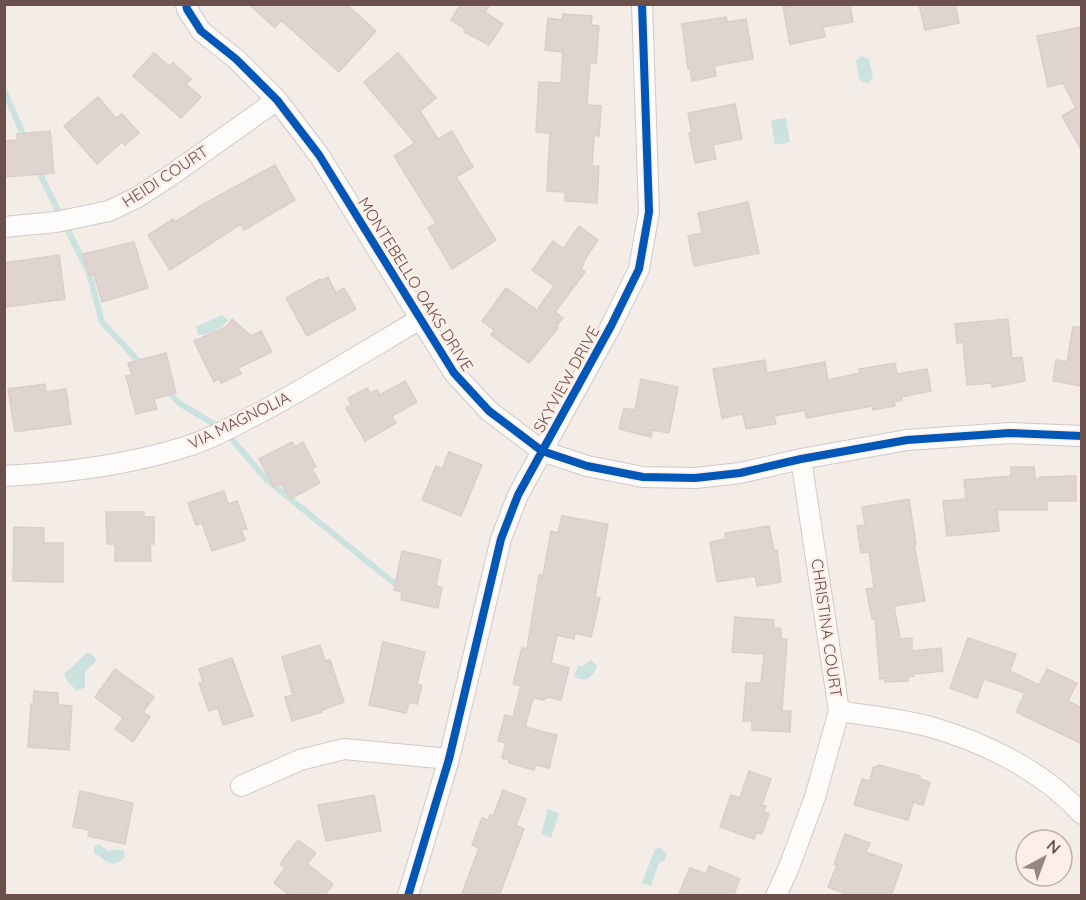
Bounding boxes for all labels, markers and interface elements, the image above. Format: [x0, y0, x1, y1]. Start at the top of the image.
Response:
street label: HEIDI COURT [118, 141, 212, 211]
street label: MONTEBELLO OAKS DRIVE [354, 193, 478, 375]
street label: SKYVIEW DRIVE [529, 322, 603, 436]
street label: VIA MAGNOLIA [185, 387, 293, 453]
street label: CHRISTINA COURT [807, 557, 847, 699]
north arrow [1014, 828, 1074, 888]
text: N [1043, 835, 1065, 858]

